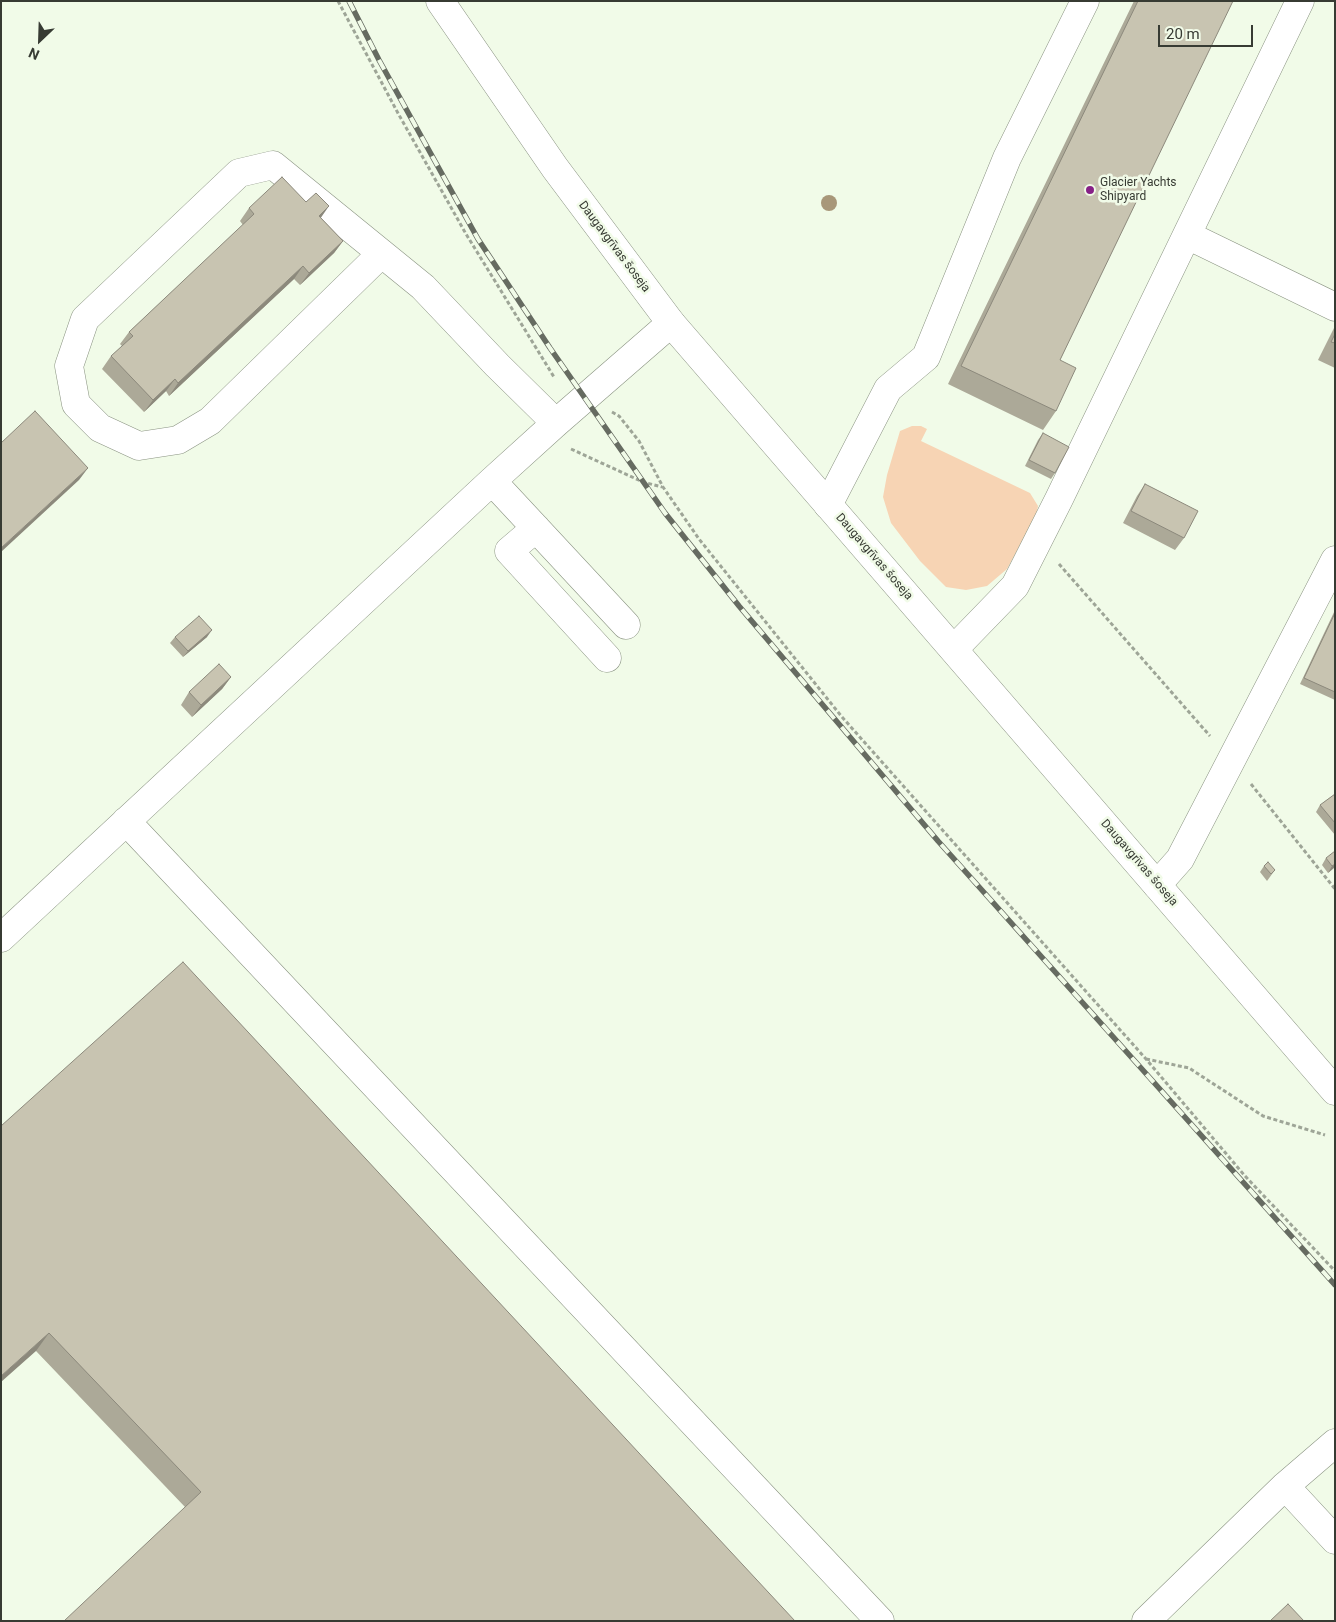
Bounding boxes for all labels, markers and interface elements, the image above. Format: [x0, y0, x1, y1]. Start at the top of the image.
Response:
north arrow [15, 15, 65, 65]
scale bar [1161, 15, 1256, 47]
text: 20 m [1166, 25, 1200, 43]
text: N [26, 44, 42, 63]
place label: Glacier Yachts Shipyard [1100, 176, 1177, 204]
marker: Glacier Yachts Shipyard [1084, 184, 1096, 196]
street label: Daugavgrīvas šoseja [575, 199, 653, 295]
street label: Daugavgrīvas šoseja [832, 511, 916, 603]
street label: Daugavgrīvas šoseja [1097, 817, 1181, 909]

